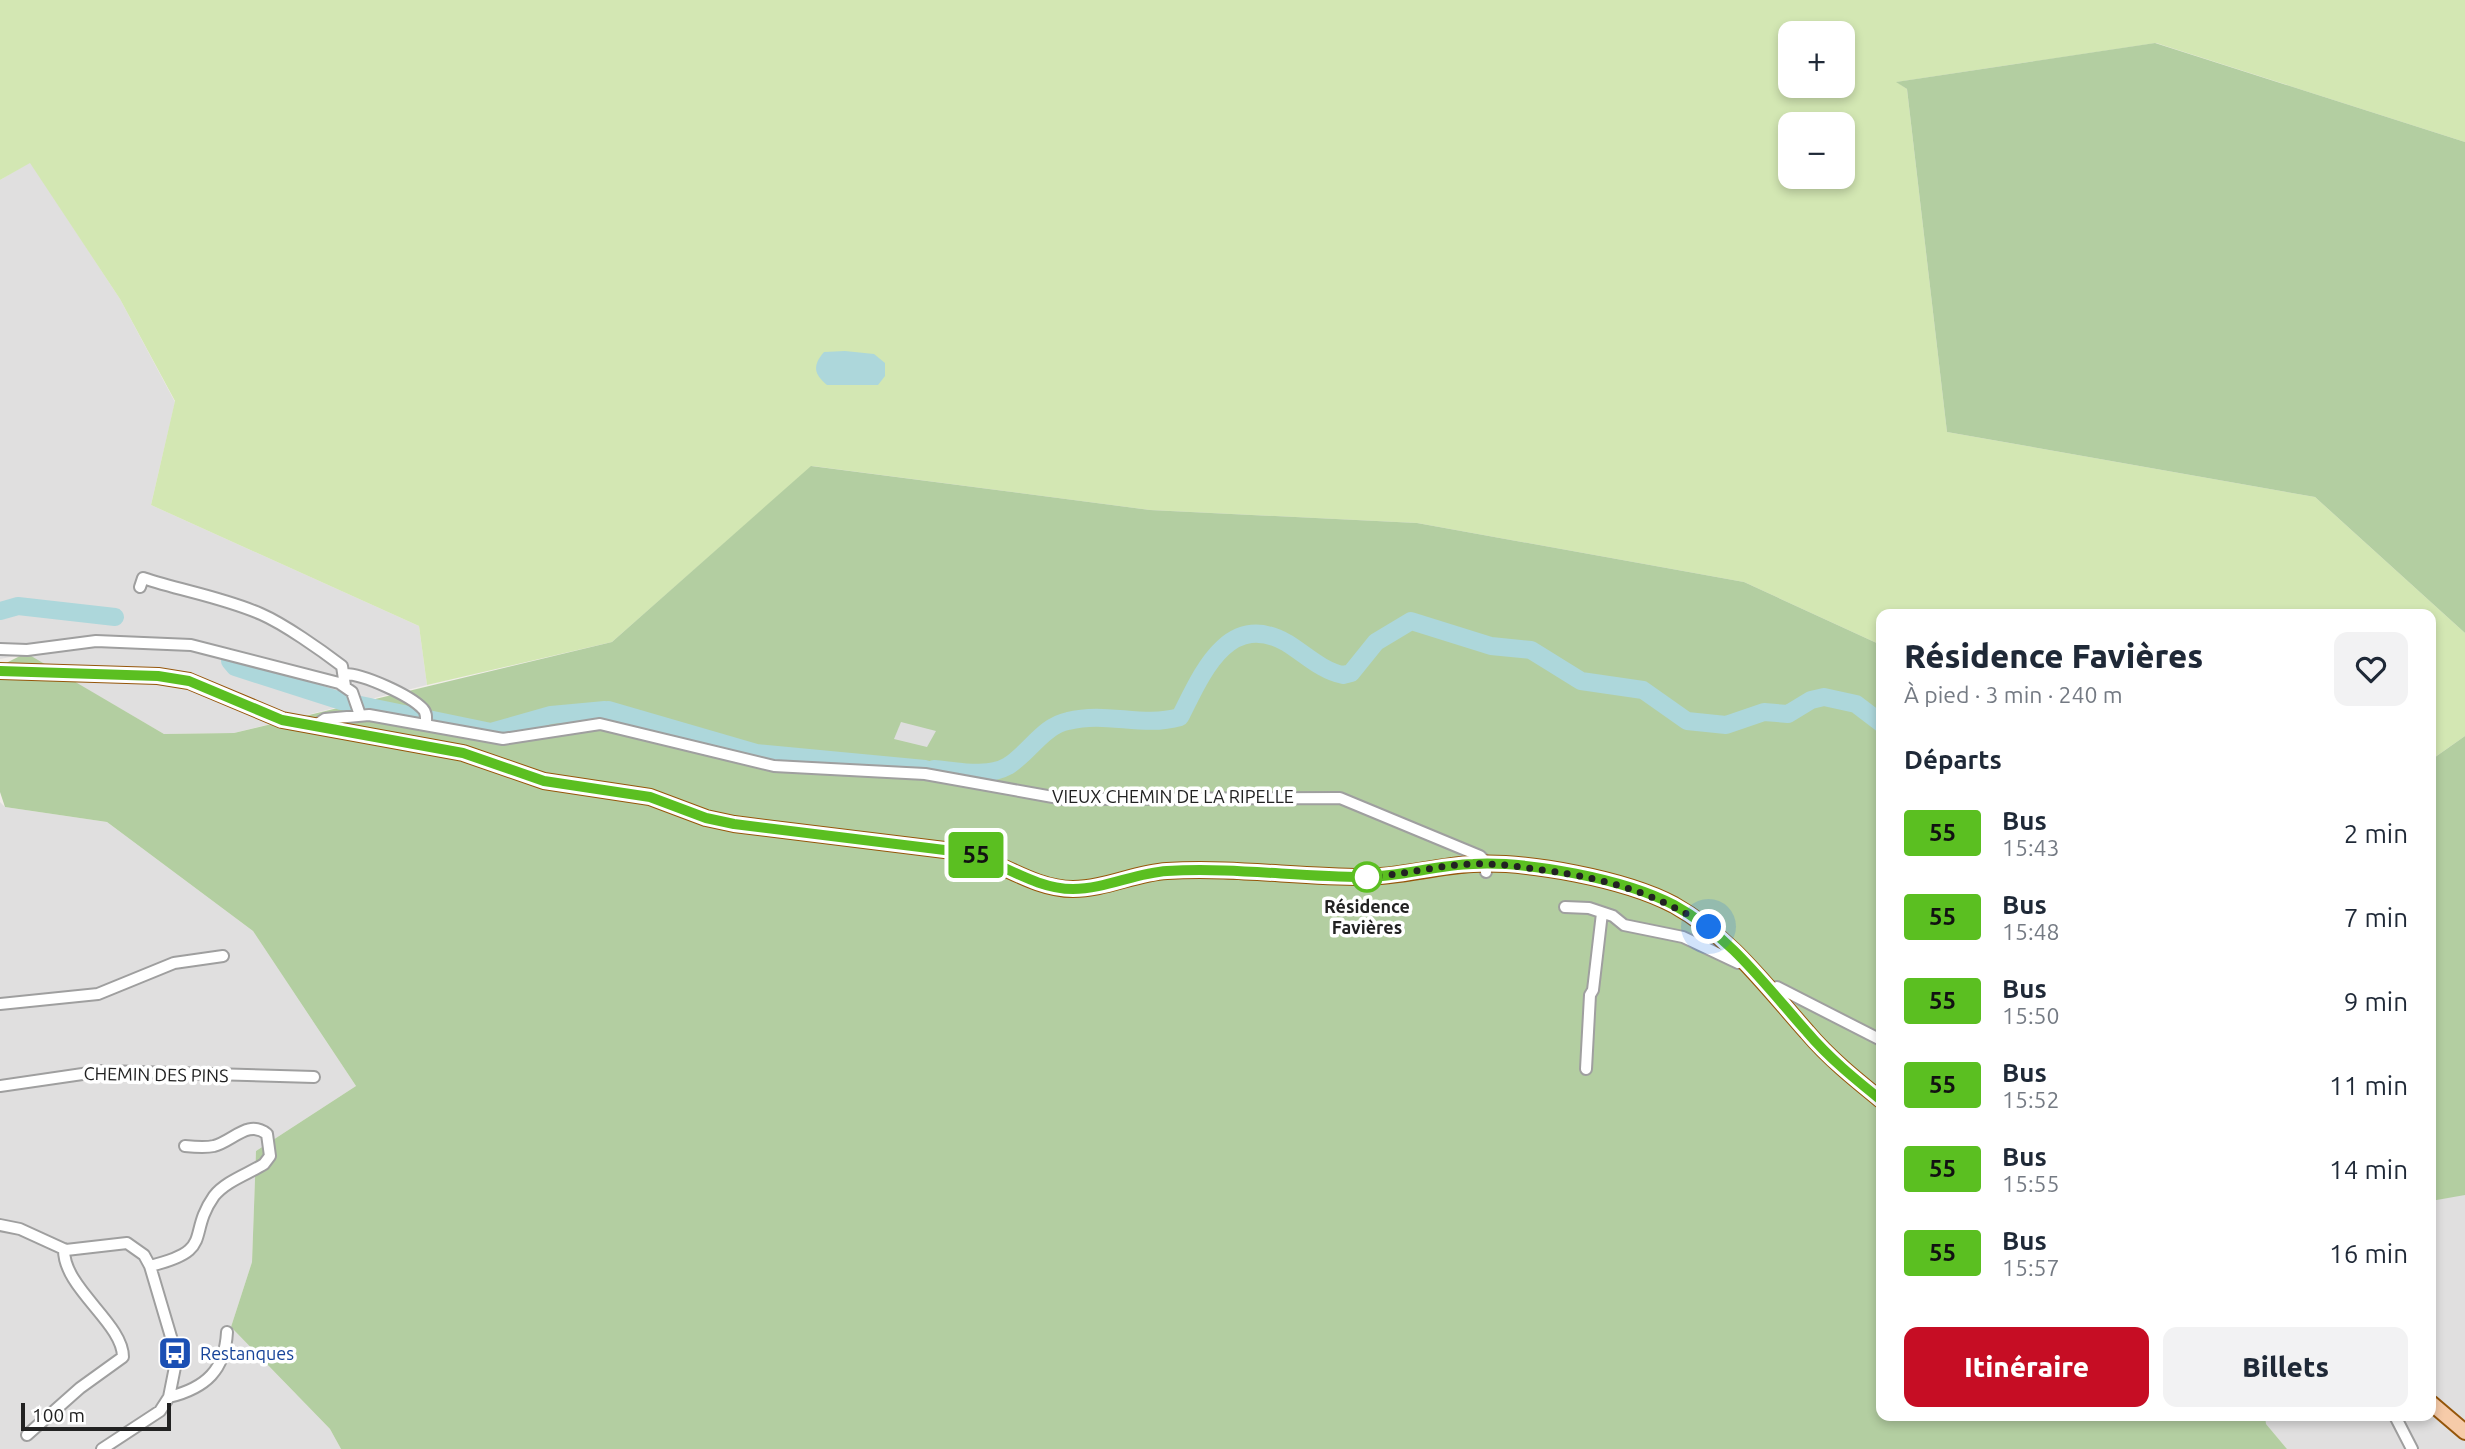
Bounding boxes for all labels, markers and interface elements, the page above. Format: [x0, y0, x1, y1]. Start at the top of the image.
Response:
map controls [1778, 21, 1855, 189]
button: + [1778, 21, 1855, 98]
button: − [1778, 112, 1855, 189]
button: heart [2334, 632, 2408, 706]
text: Résidence Favières [1904, 637, 2203, 674]
text: À pied · 3 min · 240 m [1904, 682, 2123, 707]
text: Départs [1904, 745, 2002, 774]
street label: VIEUX CHEMIN DE LA RIPELLE [1052, 786, 1294, 806]
text: Bus [2002, 806, 2047, 835]
text: 55 [1929, 819, 1956, 846]
text: 2 min [2344, 819, 2408, 848]
line badge: 55 [944, 832, 1007, 878]
text: 15:43 [2002, 835, 2060, 860]
text: 55 [962, 841, 990, 868]
marker: Résidence Favières [1352, 862, 1382, 892]
text: Bus [2002, 890, 2047, 919]
place label: Résidence Favières [1324, 896, 1410, 937]
text: 55 [1929, 903, 1956, 930]
text: 7 min [2344, 903, 2408, 932]
your location [1691, 909, 1726, 944]
text: 15:48 [2002, 919, 2060, 944]
text: Bus [2002, 974, 2047, 1003]
text: 55 [1929, 987, 1956, 1014]
text: 9 min [2344, 987, 2408, 1016]
text: 15:50 [2002, 1003, 2060, 1028]
text: Bus [2002, 1058, 2047, 1087]
street label: CHEMIN DES PINS [83, 1063, 229, 1085]
text: 55 [1929, 1071, 1956, 1098]
text: 11 min [2329, 1071, 2408, 1100]
text: 15:52 [2002, 1087, 2060, 1112]
text: Bus [2002, 1142, 2047, 1171]
text: 55 [1929, 1155, 1956, 1182]
text: 14 min [2329, 1155, 2408, 1184]
text: 15:55 [2002, 1171, 2060, 1196]
text: Bus [2002, 1226, 2047, 1255]
text: 55 [1929, 1239, 1956, 1266]
text: 16 min [2329, 1239, 2408, 1268]
text: 15:57 [2002, 1255, 2060, 1280]
button: Itinéraire [1904, 1327, 2149, 1407]
button: Billets [2163, 1327, 2408, 1407]
bus stop icon: Restanques [156, 1334, 194, 1372]
place label: Restanques [200, 1343, 294, 1363]
scale bar [21, 1400, 172, 1432]
text: 100 m [32, 1404, 85, 1426]

